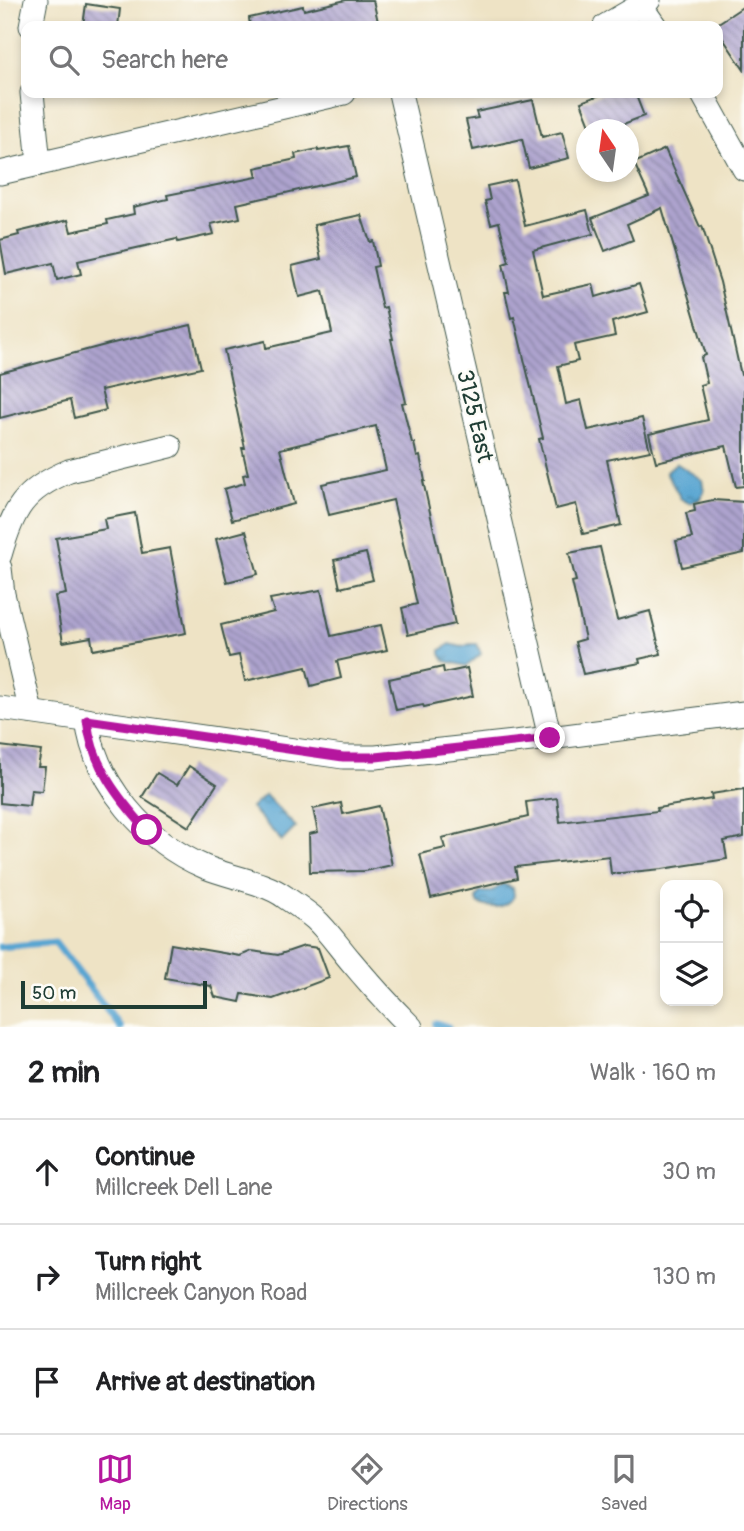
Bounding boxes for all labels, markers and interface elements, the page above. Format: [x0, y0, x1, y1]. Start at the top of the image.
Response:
search box [21, 21, 723, 98]
icon: search [45, 41, 83, 79]
text: Search here [101, 44, 228, 76]
north arrow [576, 119, 639, 182]
street label: 3125 East [450, 367, 500, 466]
route end [534, 722, 565, 753]
route start [131, 814, 162, 845]
map controls [660, 880, 723, 1006]
button: locate [660, 880, 723, 943]
button: layers [660, 943, 723, 1006]
scale bar [21, 978, 206, 1010]
text: 50 m [32, 981, 76, 1005]
text: 2 min [28, 1054, 100, 1091]
text: Walk · 160 m [590, 1058, 716, 1087]
text: Continue [95, 1141, 195, 1173]
icon: ahead [28, 1153, 66, 1191]
text: 30 m [662, 1157, 716, 1186]
text: Millcreek Dell Lane [95, 1173, 272, 1202]
text: Turn right [95, 1246, 201, 1278]
icon: right [28, 1258, 66, 1296]
text: 130 m [653, 1262, 716, 1291]
text: Millcreek Canyon Road [95, 1278, 308, 1307]
icon: arrive [28, 1363, 66, 1401]
text: Arrive at destination [95, 1366, 315, 1398]
tab: Map [96, 1450, 134, 1516]
tab: Directions [327, 1450, 408, 1516]
tab: Saved [600, 1450, 648, 1516]

